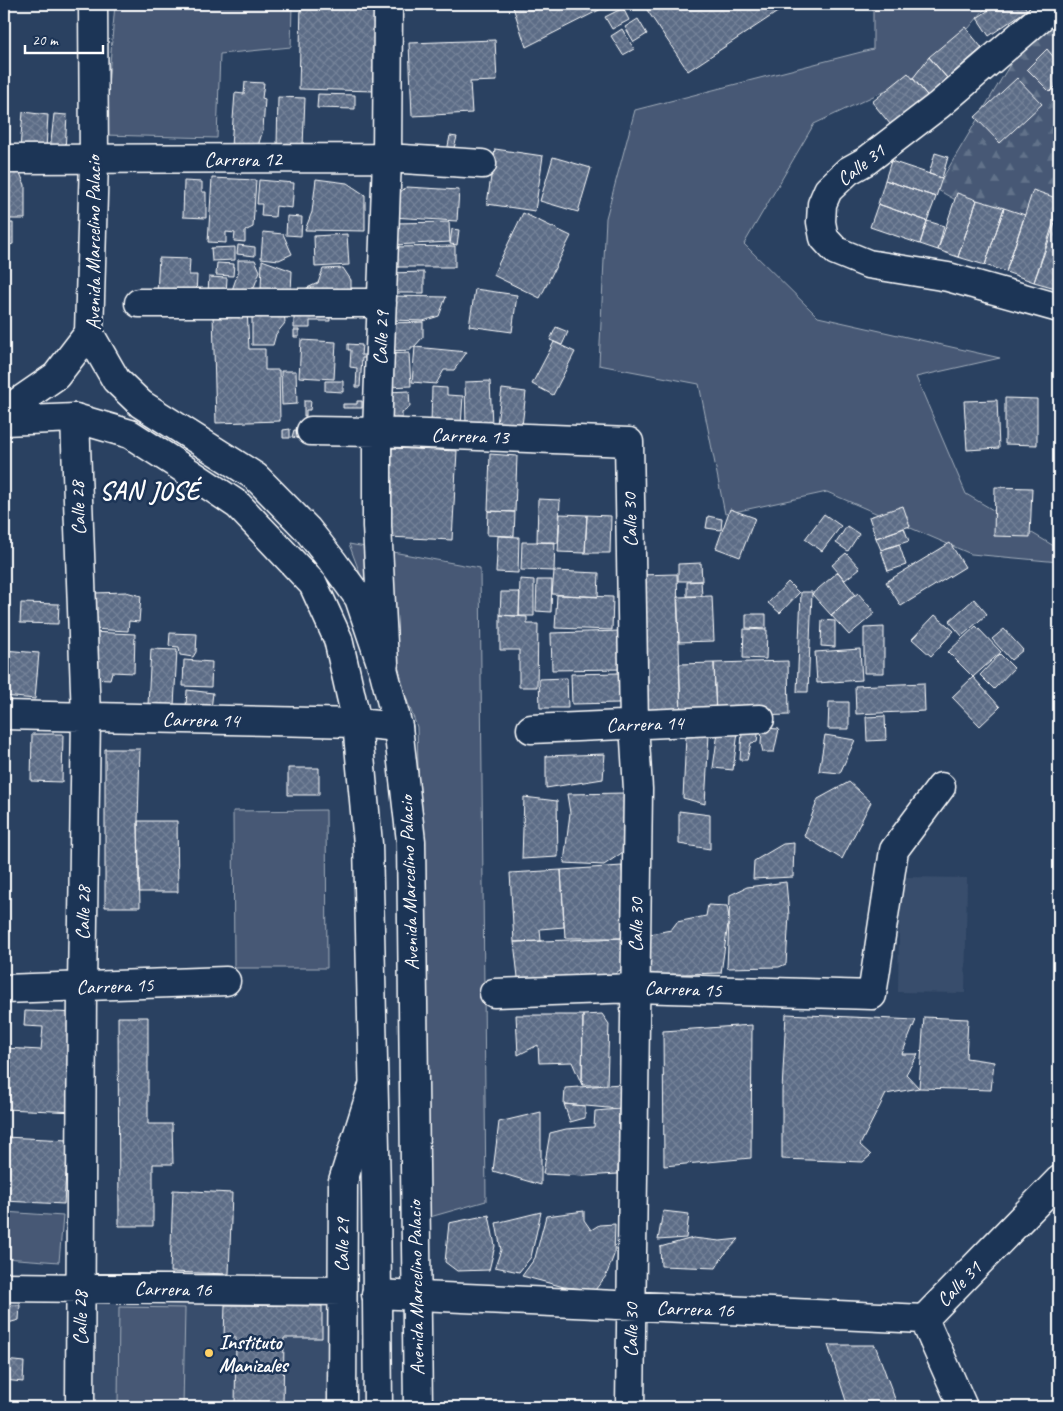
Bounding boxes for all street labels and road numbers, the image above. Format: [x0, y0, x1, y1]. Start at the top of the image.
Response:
street label: Calle 31 [832, 138, 891, 192]
street label: Carrera 12 [204, 147, 284, 172]
street label: Avenida Marcelino Palacio [81, 154, 106, 330]
street label: Calle 29 [368, 308, 395, 366]
street label: Carrera 13 [431, 422, 511, 450]
street label: Calle 28 [64, 478, 91, 536]
street label: Calle 30 [617, 491, 643, 547]
street label: Carrera 14 [162, 707, 242, 733]
street label: Carrera 14 [606, 710, 686, 738]
street label: Avenida Marcelino Palacio [393, 793, 425, 971]
street label: Calle 28 [70, 884, 96, 940]
street label: Calle 30 [623, 896, 649, 952]
street label: Carrera 15 [76, 972, 155, 1000]
street label: Carrera 15 [644, 975, 723, 1003]
street label: Avenida Marcelino Palacio [402, 1199, 430, 1376]
street label: Calle 29 [329, 1216, 355, 1272]
street label: Calle 31 [931, 1255, 988, 1312]
street label: Carrera 16 [134, 1276, 213, 1302]
street label: Calle 28 [68, 1289, 93, 1345]
street label: Carrera 16 [656, 1295, 735, 1323]
street label: Calle 30 [618, 1301, 644, 1357]

